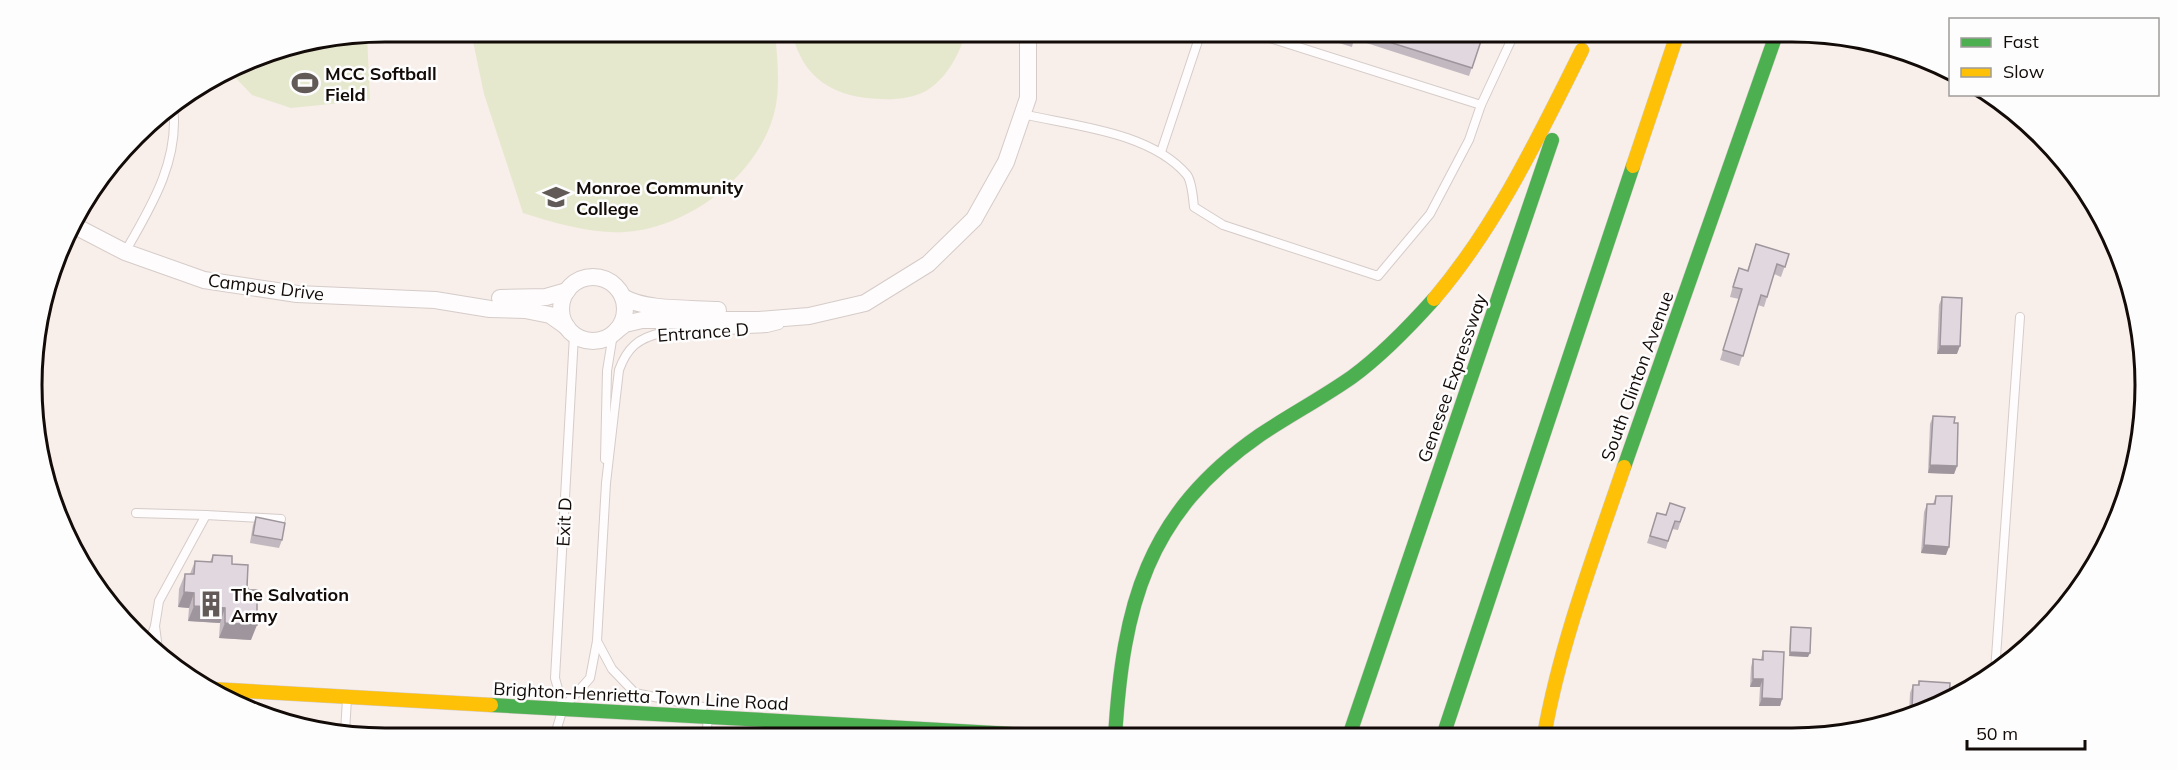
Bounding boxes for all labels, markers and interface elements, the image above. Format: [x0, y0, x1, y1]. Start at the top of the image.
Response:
legend [1949, 18, 2159, 96]
text: Fast [2003, 30, 2039, 53]
text: Slow [2003, 60, 2045, 83]
place label: MCC Softball Field [325, 62, 437, 106]
sports icon: MCC Softball Field [290, 68, 320, 98]
place label: Monroe Community College [576, 176, 744, 220]
school or university icon: Monroe Community College [541, 182, 571, 212]
street label: Campus Drive [207, 268, 325, 306]
street label: South Clinton Avenue [1596, 288, 1678, 464]
street label: Genesee Expressway [1412, 290, 1492, 465]
street label: Entrance D [656, 317, 750, 347]
street label: Exit D [551, 497, 577, 547]
place label: The Salvation Army [231, 583, 349, 627]
building icon: The Salvation Army [196, 589, 226, 619]
street label: Brighton-Henrietta Town Line Road [493, 677, 789, 715]
scale bar [1967, 713, 2086, 751]
text: 50 m [1976, 722, 2018, 745]

